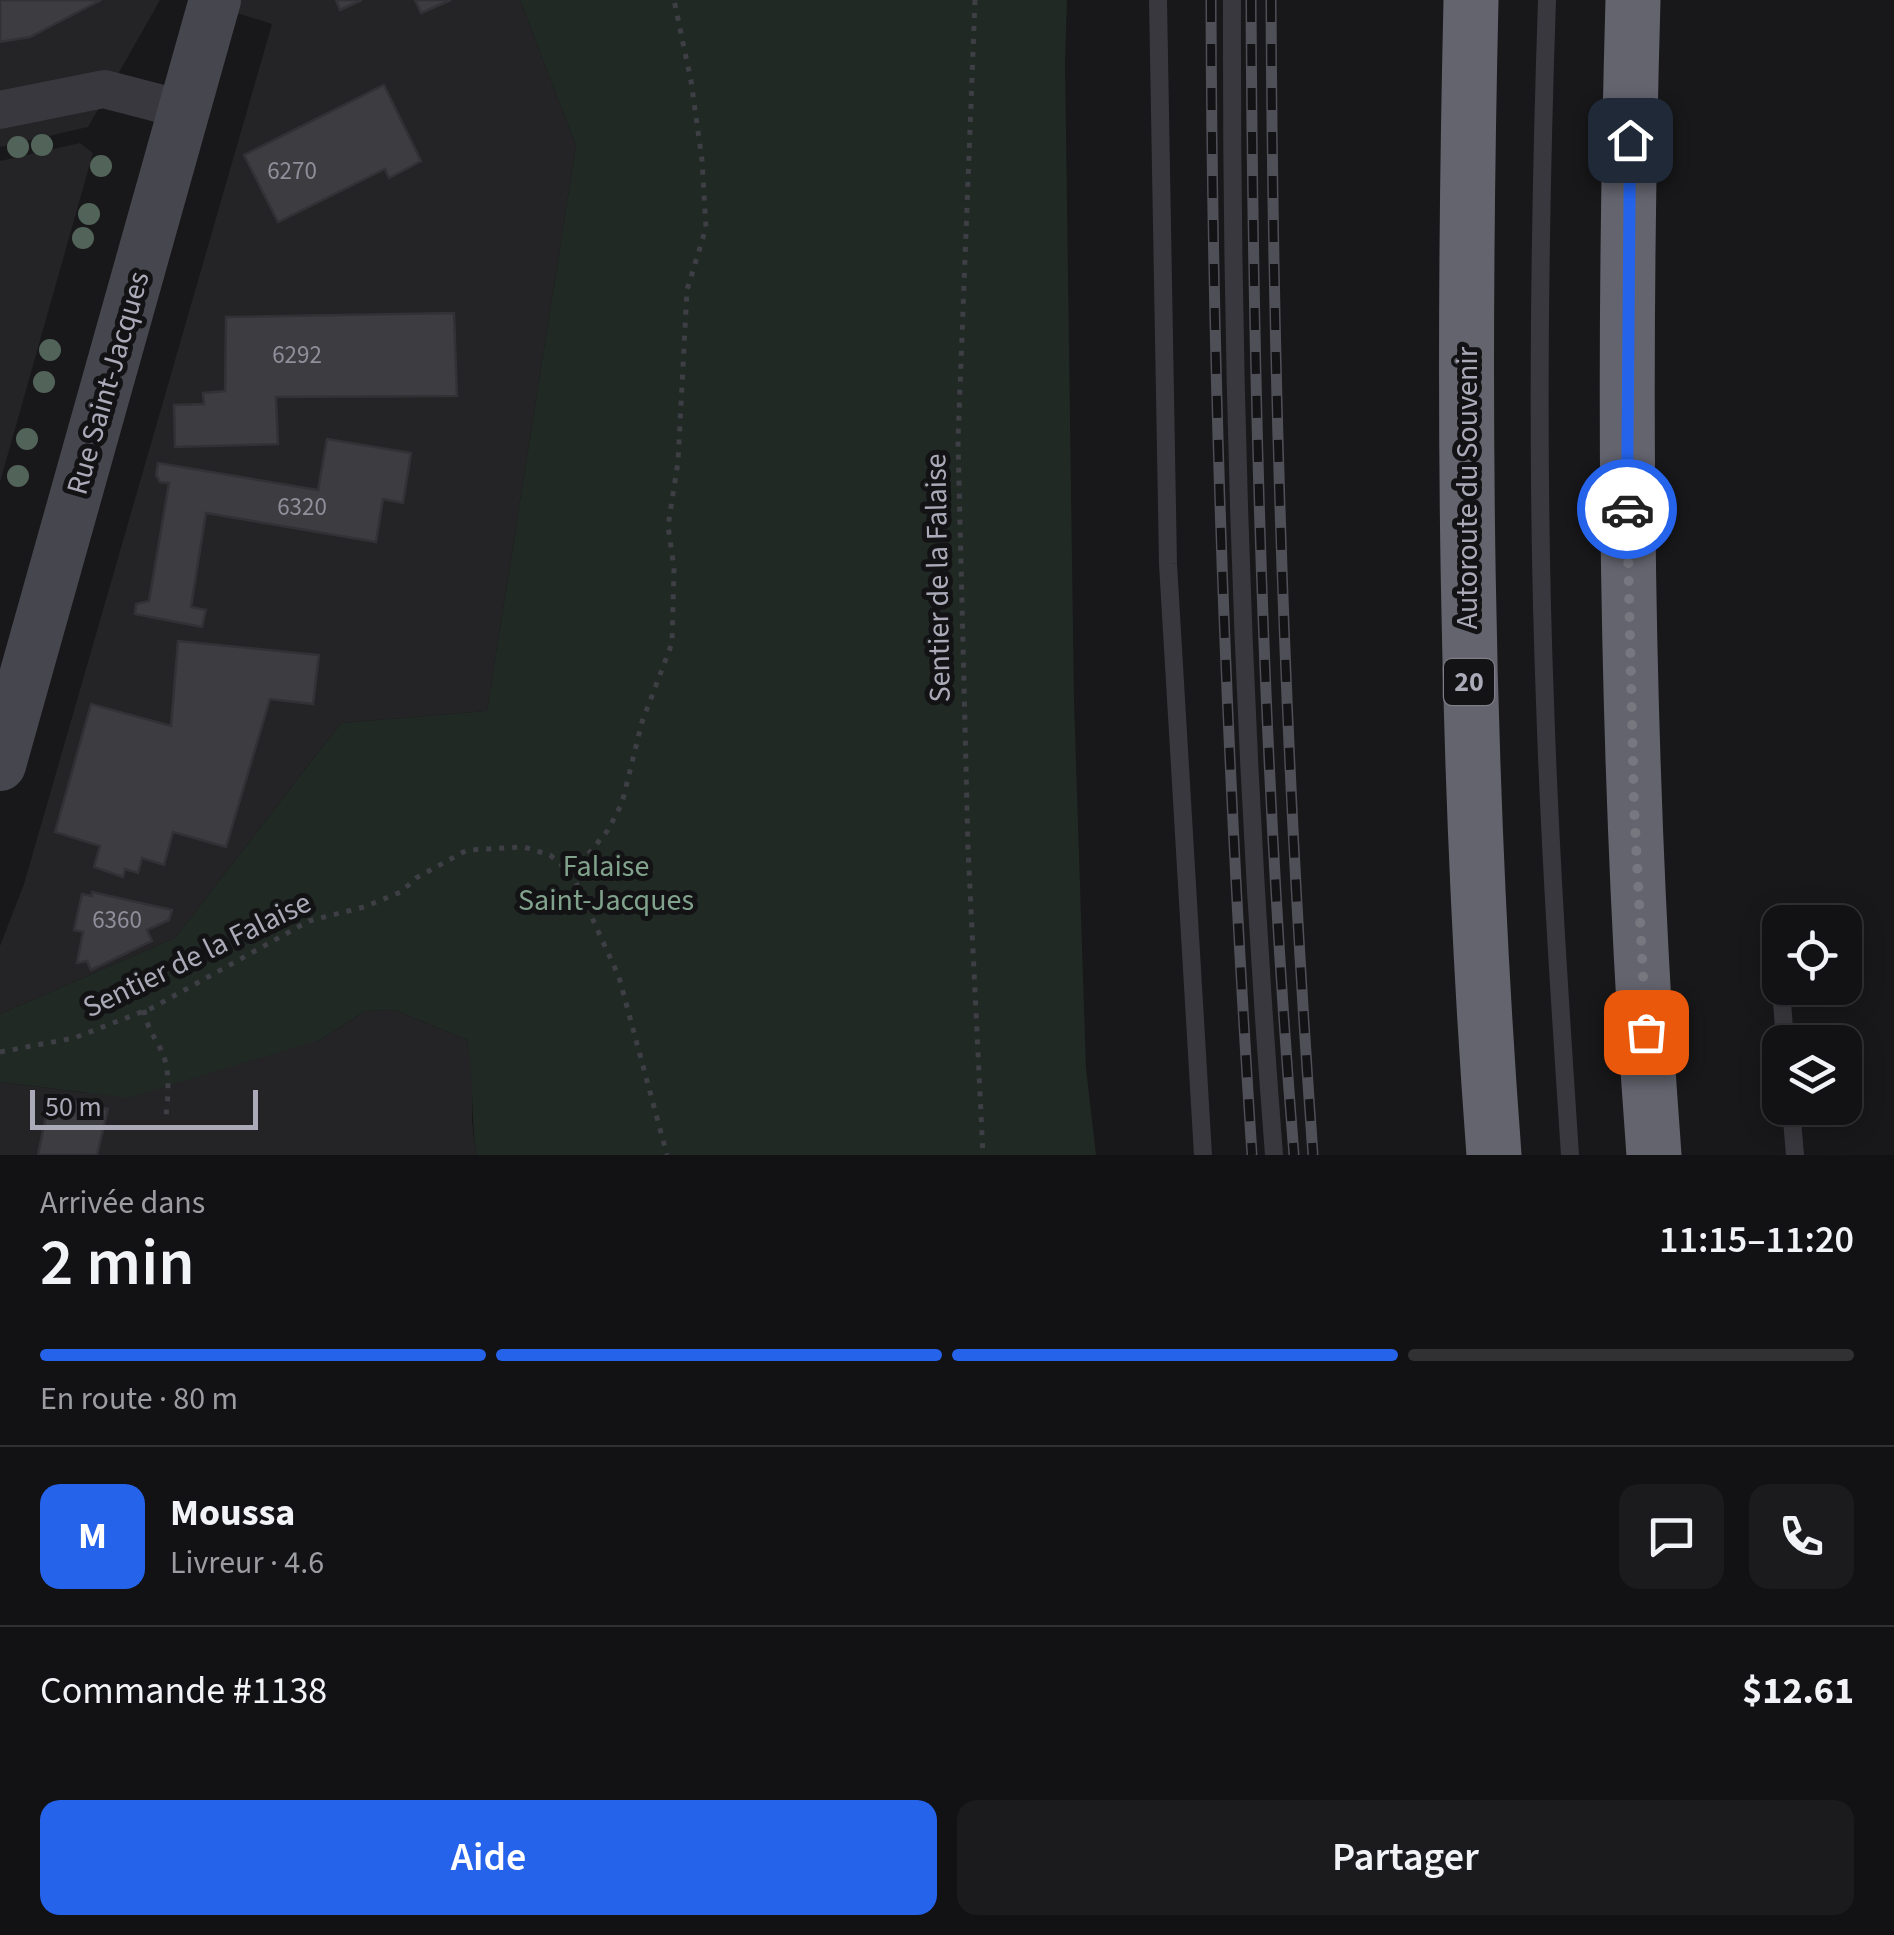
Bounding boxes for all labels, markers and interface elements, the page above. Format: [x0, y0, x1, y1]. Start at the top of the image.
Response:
pin [1588, 98, 1673, 183]
icon: home [1603, 113, 1658, 168]
house number: 6270 [267, 153, 317, 189]
street label: Rue Saint-Jacques [56, 266, 160, 500]
house number: 6292 [272, 337, 322, 373]
street label: Autoroute du Souvenir [1446, 346, 1489, 629]
street label: Sentier de la Falaise [914, 453, 962, 703]
courier [1577, 459, 1677, 559]
icon: car [1600, 482, 1655, 537]
house number: 6320 [277, 489, 327, 525]
road number: 20 [1444, 659, 1494, 705]
park label: Falaise Saint-Jacques [518, 845, 694, 922]
street label: Sentier de la Falaise [76, 881, 318, 1029]
house number: 6360 [92, 902, 142, 938]
map controls [1762, 905, 1862, 1125]
button: locate [1762, 905, 1862, 1005]
pin [1604, 990, 1689, 1075]
icon: bag [1619, 1005, 1674, 1060]
button: layers [1762, 1025, 1862, 1125]
scale bar [30, 1085, 258, 1130]
text: 50 m [45, 1087, 102, 1127]
text: Arrivée dans [40, 1180, 205, 1226]
text: 11:15–11:20 [1659, 1213, 1854, 1267]
text: 2 min [40, 1217, 195, 1310]
text: En route · 80 m [40, 1376, 238, 1422]
button: chat [1619, 1484, 1724, 1589]
button: phone [1749, 1484, 1854, 1589]
text: Moussa [170, 1486, 295, 1540]
text: M [78, 1509, 107, 1563]
text: Livreur · 4.6 [170, 1540, 324, 1586]
text: Commande #1138 [40, 1664, 327, 1718]
text: $12.61 [1742, 1664, 1854, 1718]
button: Aide [40, 1800, 937, 1915]
button: Partager [957, 1800, 1854, 1915]

